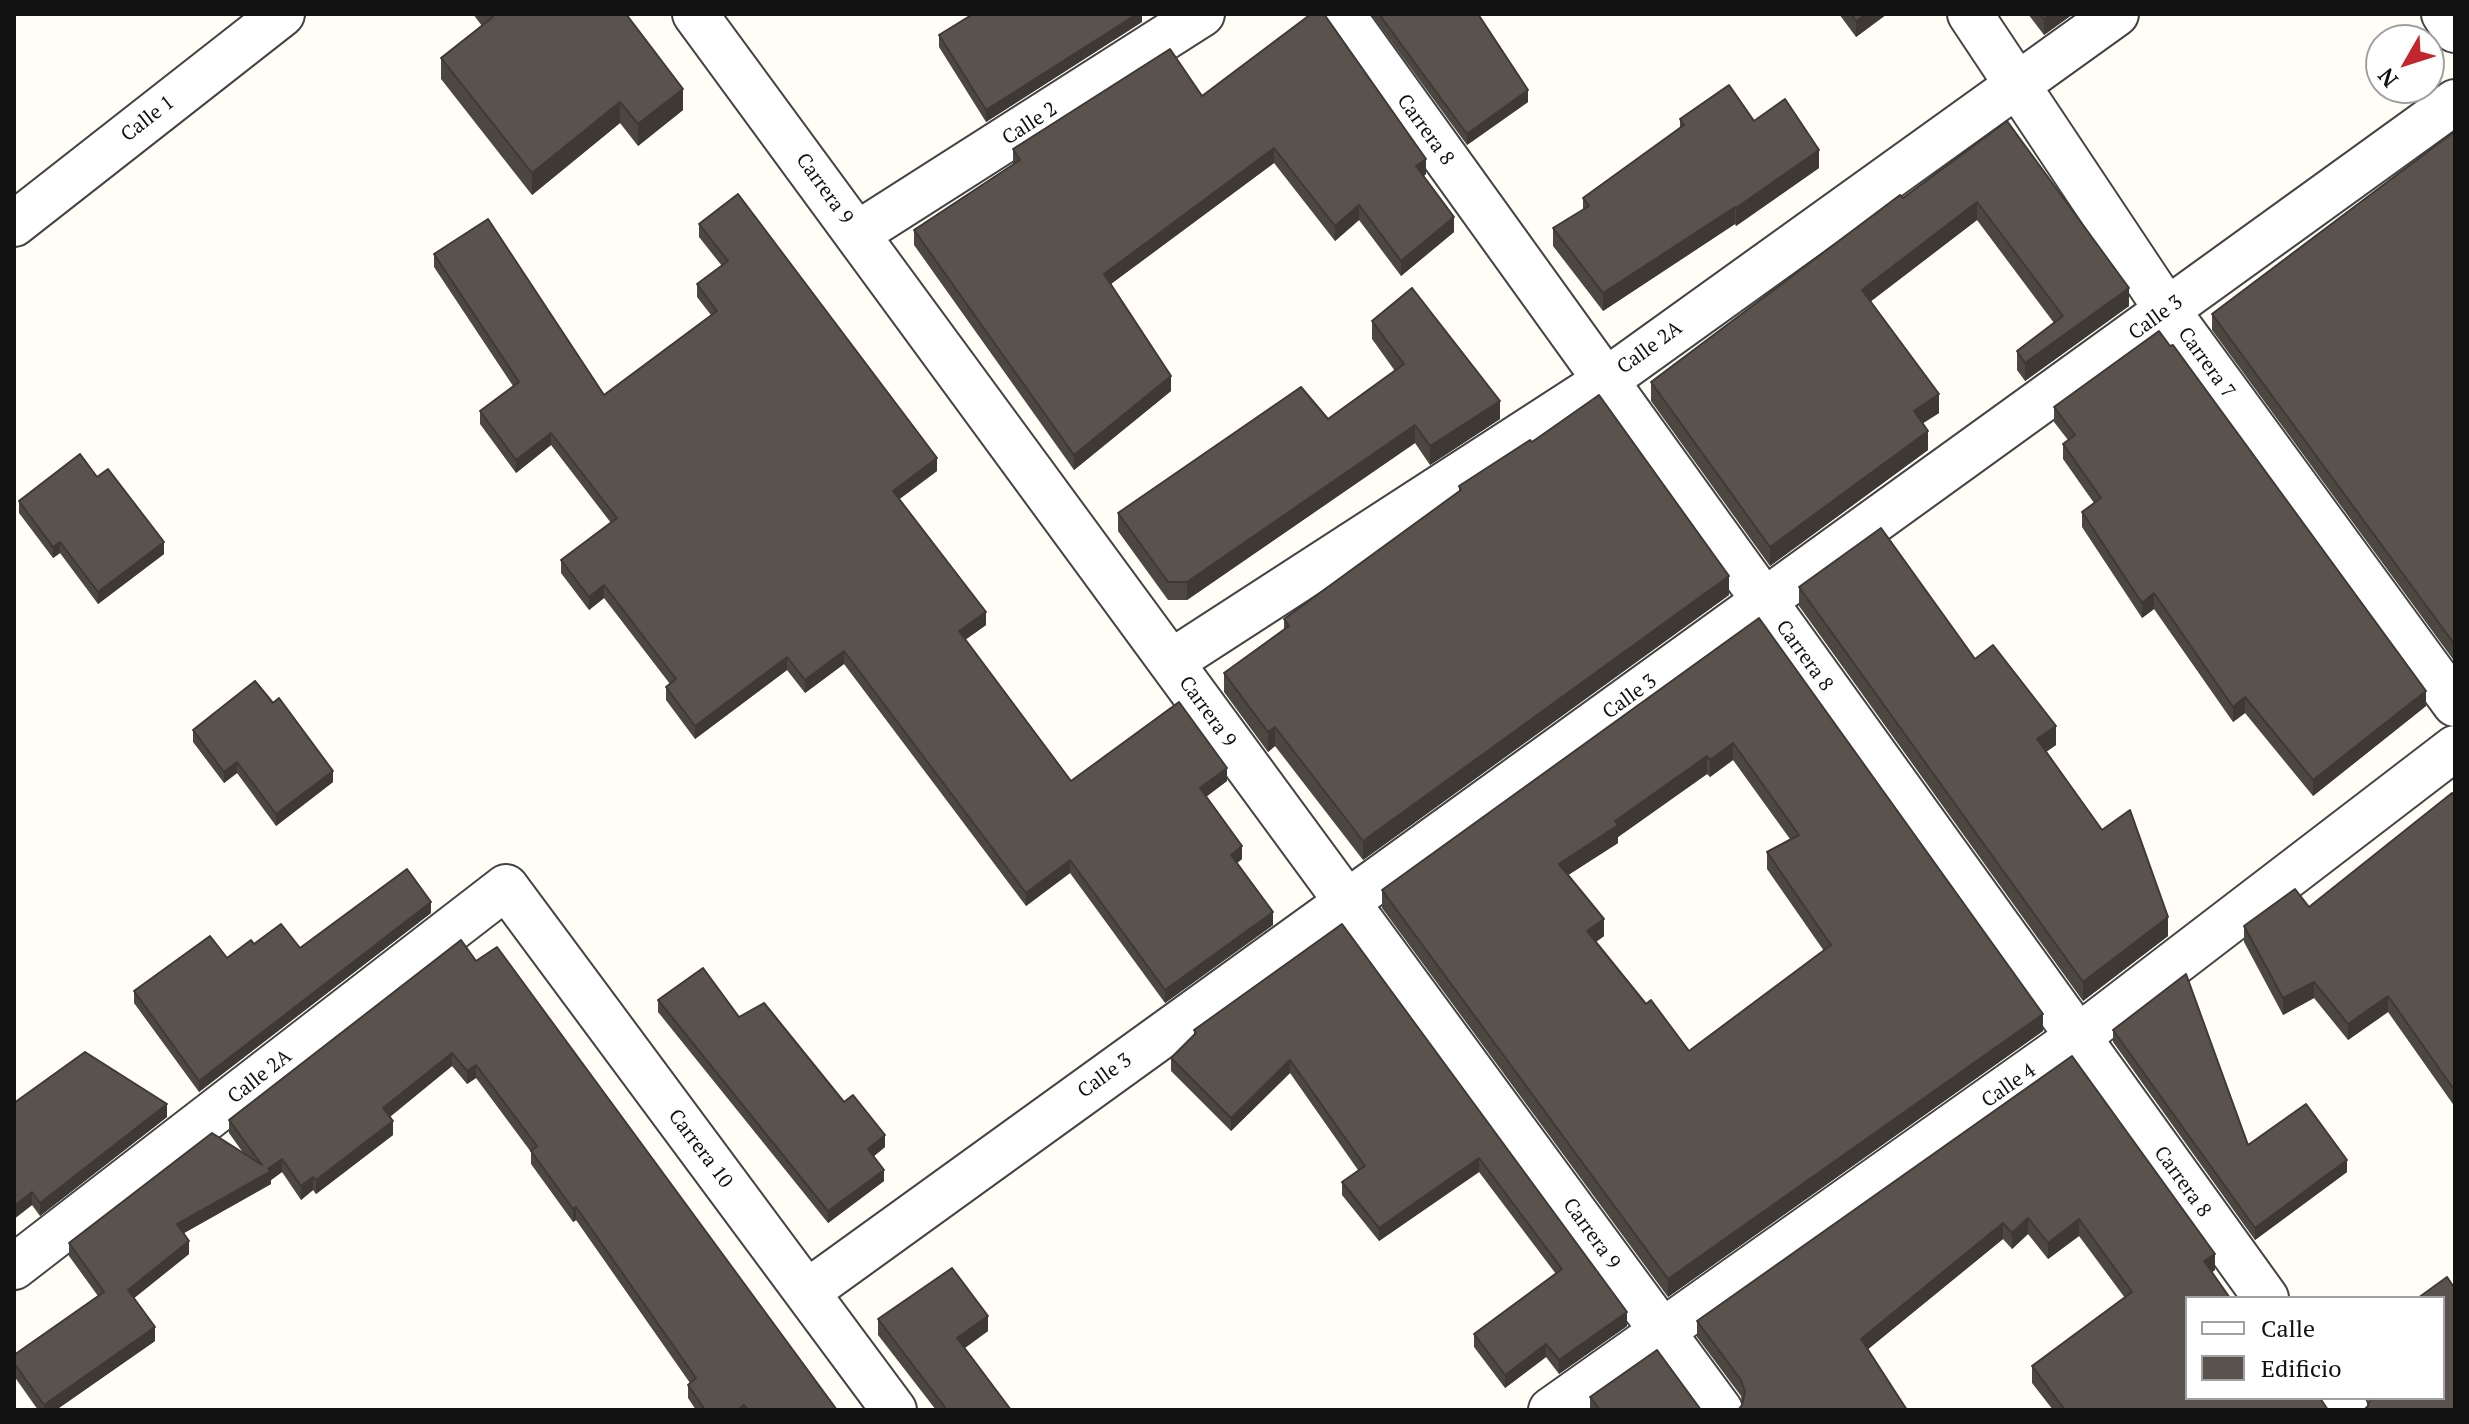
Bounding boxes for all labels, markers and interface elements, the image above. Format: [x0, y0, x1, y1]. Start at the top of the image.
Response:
north arrow [2365, 24, 2445, 104]
text: N [2371, 63, 2404, 94]
street label: Carrera 8 [1391, 90, 1459, 170]
street label: Calle 1 [117, 91, 179, 147]
street label: Calle 2 [998, 97, 1062, 151]
street label: Carrera 9 [790, 149, 858, 229]
street label: Calle 3 [2124, 290, 2188, 346]
street label: Calle 2A [1613, 316, 1687, 380]
street label: Carrera 7 [2172, 323, 2240, 403]
street label: Carrera 8 [1770, 616, 1838, 696]
street label: Calle 3 [1598, 669, 1662, 725]
street label: Carrera 9 [1173, 672, 1241, 752]
street label: Calle 2A [223, 1045, 297, 1109]
street label: Calle 3 [1073, 1048, 1137, 1104]
street label: Calle 4 [1977, 1059, 2041, 1113]
street label: Carrera 10 [663, 1105, 737, 1193]
street label: Carrera 8 [2148, 1142, 2216, 1222]
street label: Carrera 9 [1557, 1194, 1625, 1274]
legend [2185, 1296, 2445, 1400]
text: Calle [2261, 1312, 2315, 1344]
text: Edificio [2261, 1352, 2342, 1384]

